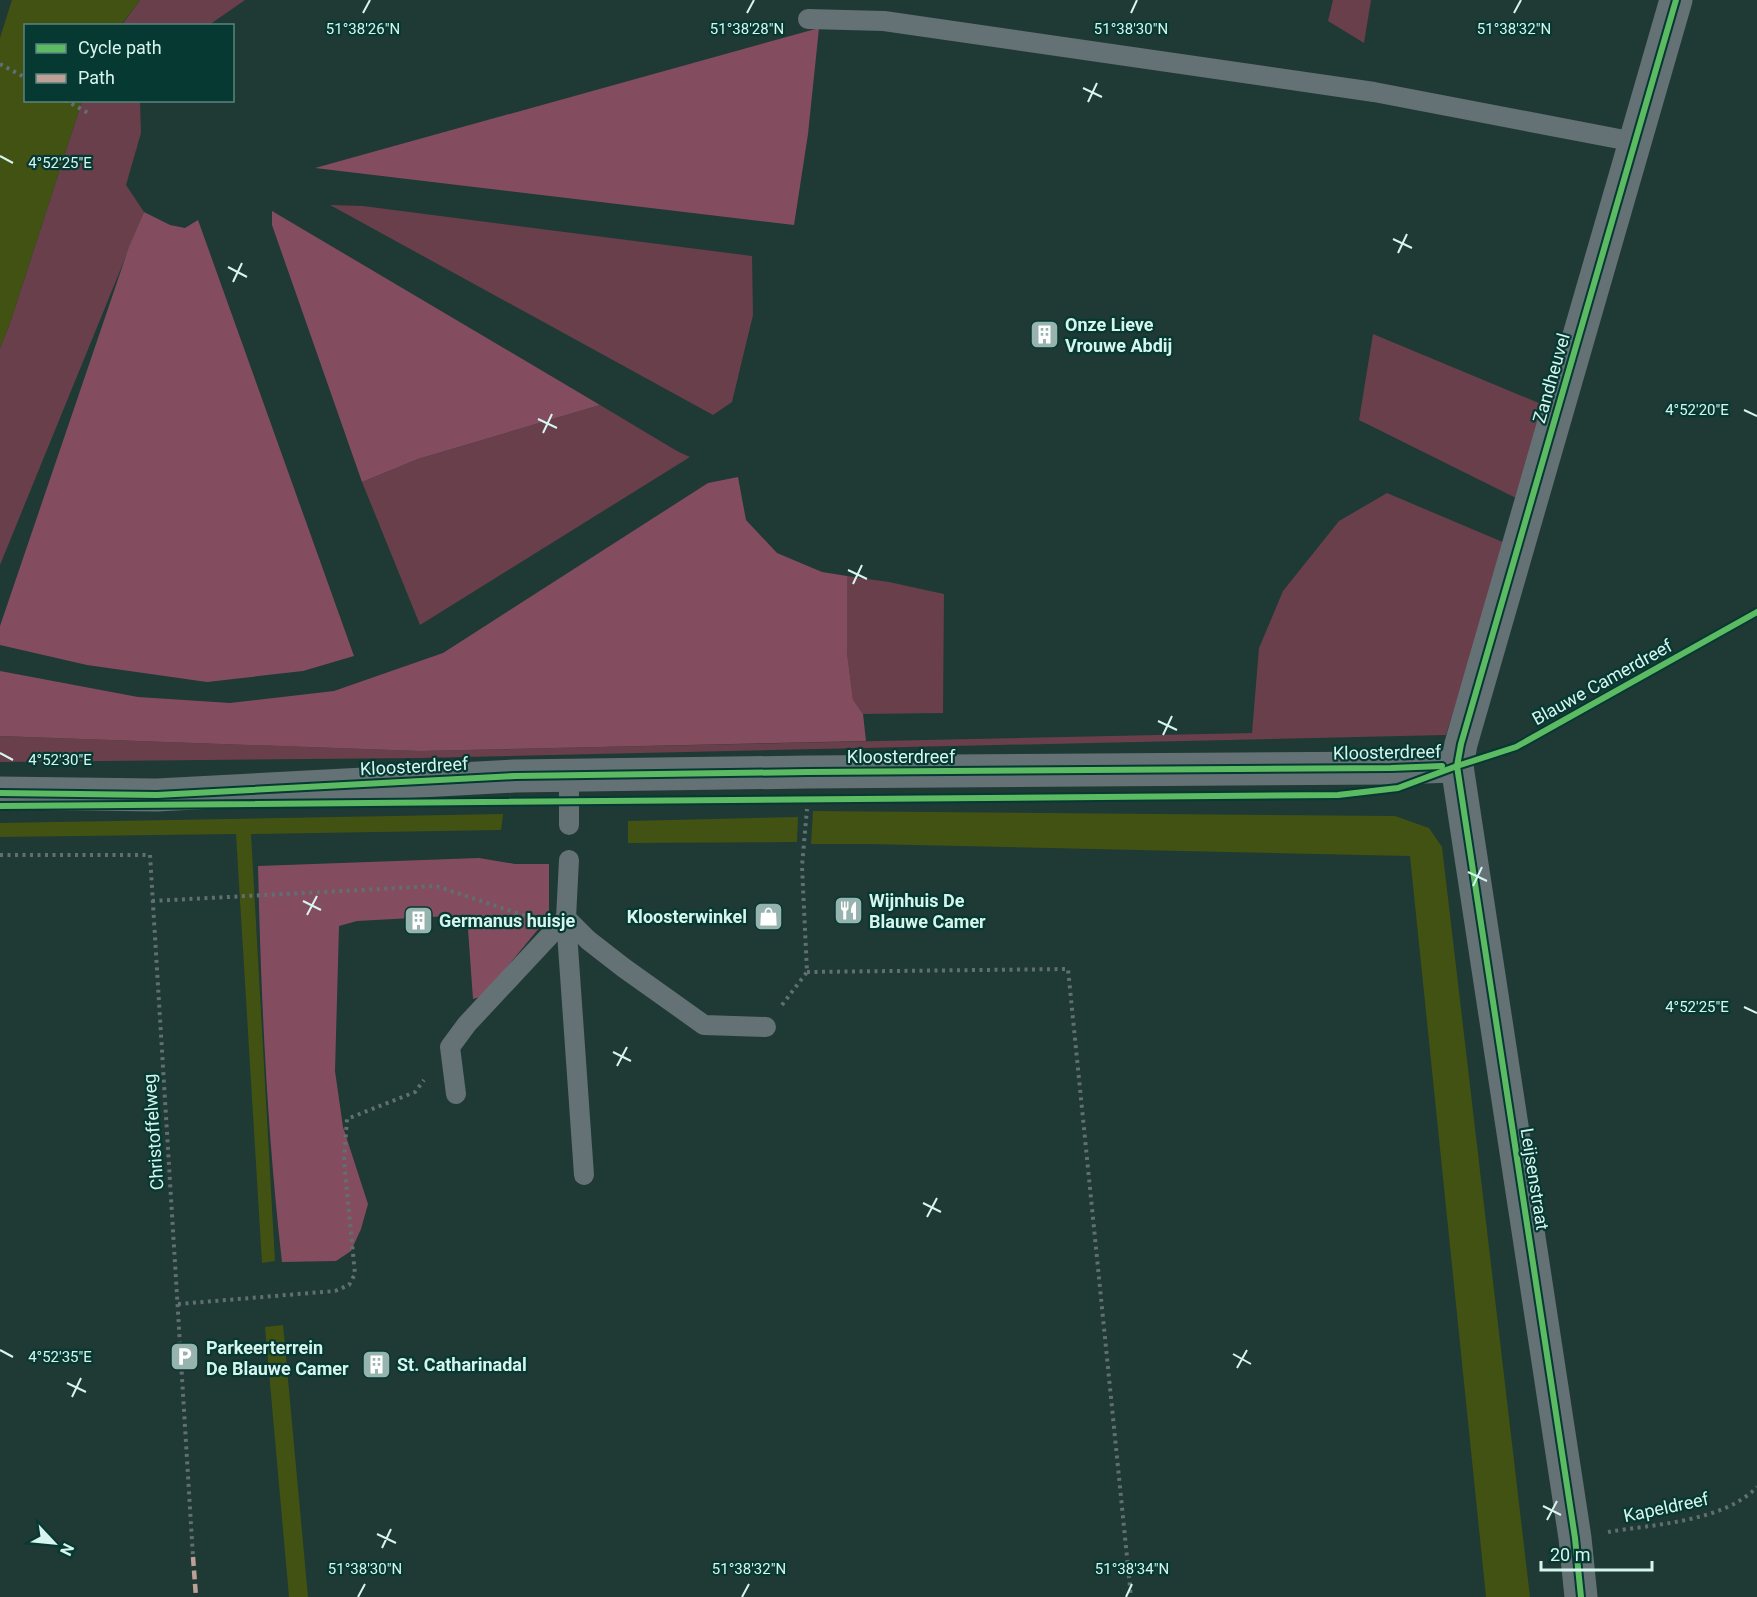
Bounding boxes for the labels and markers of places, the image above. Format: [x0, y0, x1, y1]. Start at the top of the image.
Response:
place label: Onze Lieve Vrouwe Abdij [1065, 314, 1172, 356]
building icon: Onze Lieve Vrouwe Abdij [1028, 318, 1060, 350]
place label: Wijnhuis De Blauwe Camer [869, 890, 986, 932]
restaurant icon: Wijnhuis De Blauwe Camer [832, 894, 864, 926]
shop icon: Kloosterwinkel [752, 900, 784, 932]
building icon: Germanus huisje [402, 904, 434, 936]
place label: Kloosterwinkel [627, 906, 747, 927]
place label: Germanus huisje [439, 910, 576, 931]
place label: Parkeerterrein De Blauwe Camer [206, 1337, 349, 1379]
parking icon: Parkeerterrein De Blauwe Camer [169, 1341, 201, 1373]
building icon: St. Catharinadal [360, 1348, 392, 1380]
place label: St. Catharinadal [397, 1354, 527, 1375]

